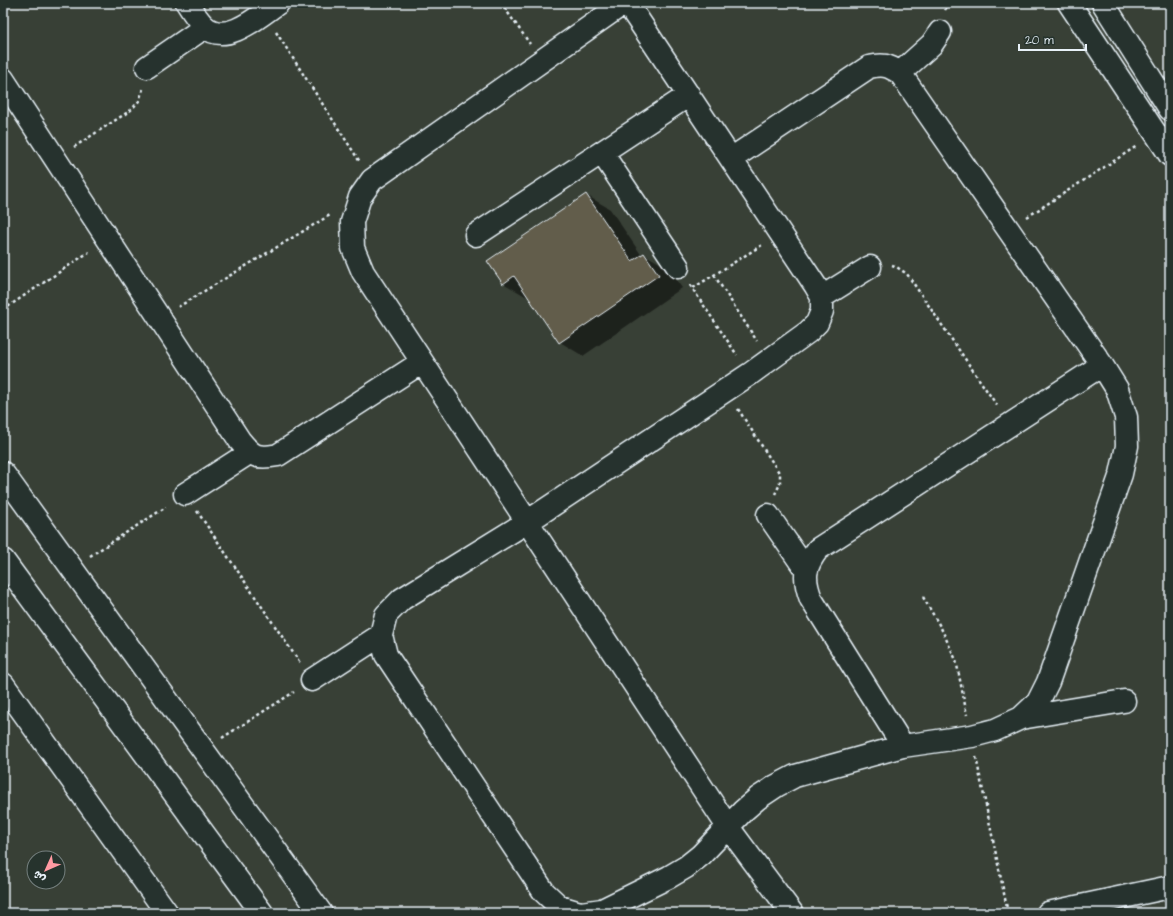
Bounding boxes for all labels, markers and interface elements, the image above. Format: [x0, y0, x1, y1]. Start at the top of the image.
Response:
scale bar [1019, 26, 1086, 52]
text: 20 m [1025, 32, 1054, 49]
north arrow [26, 850, 66, 890]
text: ش [30, 867, 49, 886]

